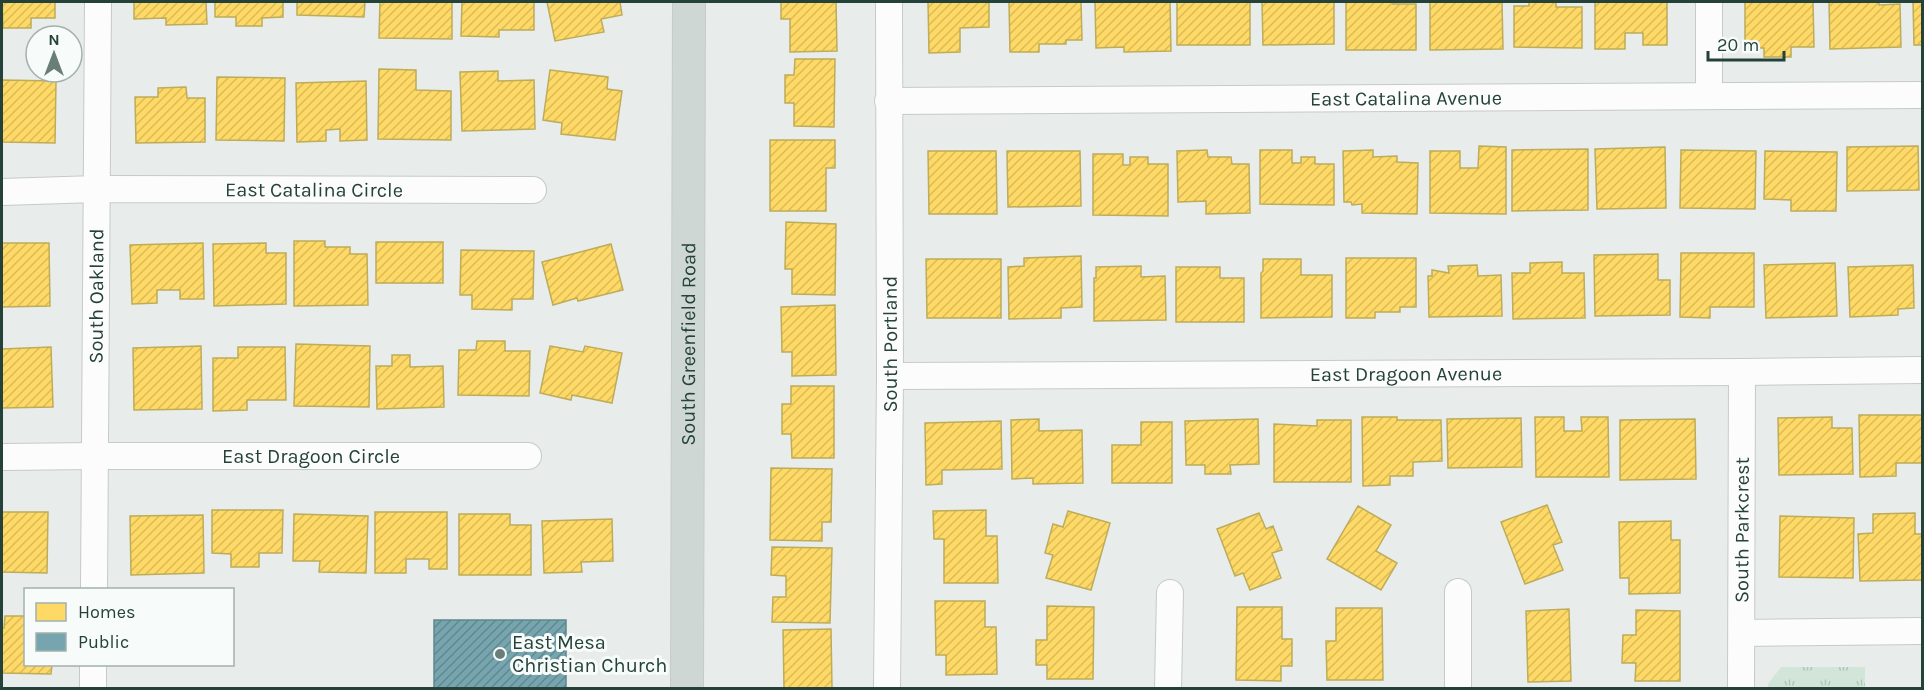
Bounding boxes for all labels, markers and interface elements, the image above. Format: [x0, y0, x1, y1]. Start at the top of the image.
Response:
north arrow [24, 24, 84, 84]
scale bar [1708, 24, 1784, 62]
text: N [48, 30, 60, 49]
text: 20 m [1717, 34, 1759, 56]
street label: East Catalina Avenue [1310, 86, 1502, 110]
street label: East Catalina Circle [225, 178, 403, 201]
street label: South Oakland [84, 228, 108, 364]
street label: South Greenfield Road [676, 242, 700, 446]
street label: South Portland [878, 276, 902, 413]
street label: East Dragoon Avenue [1310, 362, 1502, 386]
street label: East Dragoon Circle [222, 445, 400, 468]
street label: South Parkcrest [1730, 456, 1753, 603]
legend [24, 588, 234, 666]
text: Homes [78, 601, 135, 623]
text: Public [78, 631, 129, 653]
place label: East Mesa Christian Church [512, 631, 667, 677]
marker: East Mesa Christian Church [493, 647, 507, 661]

